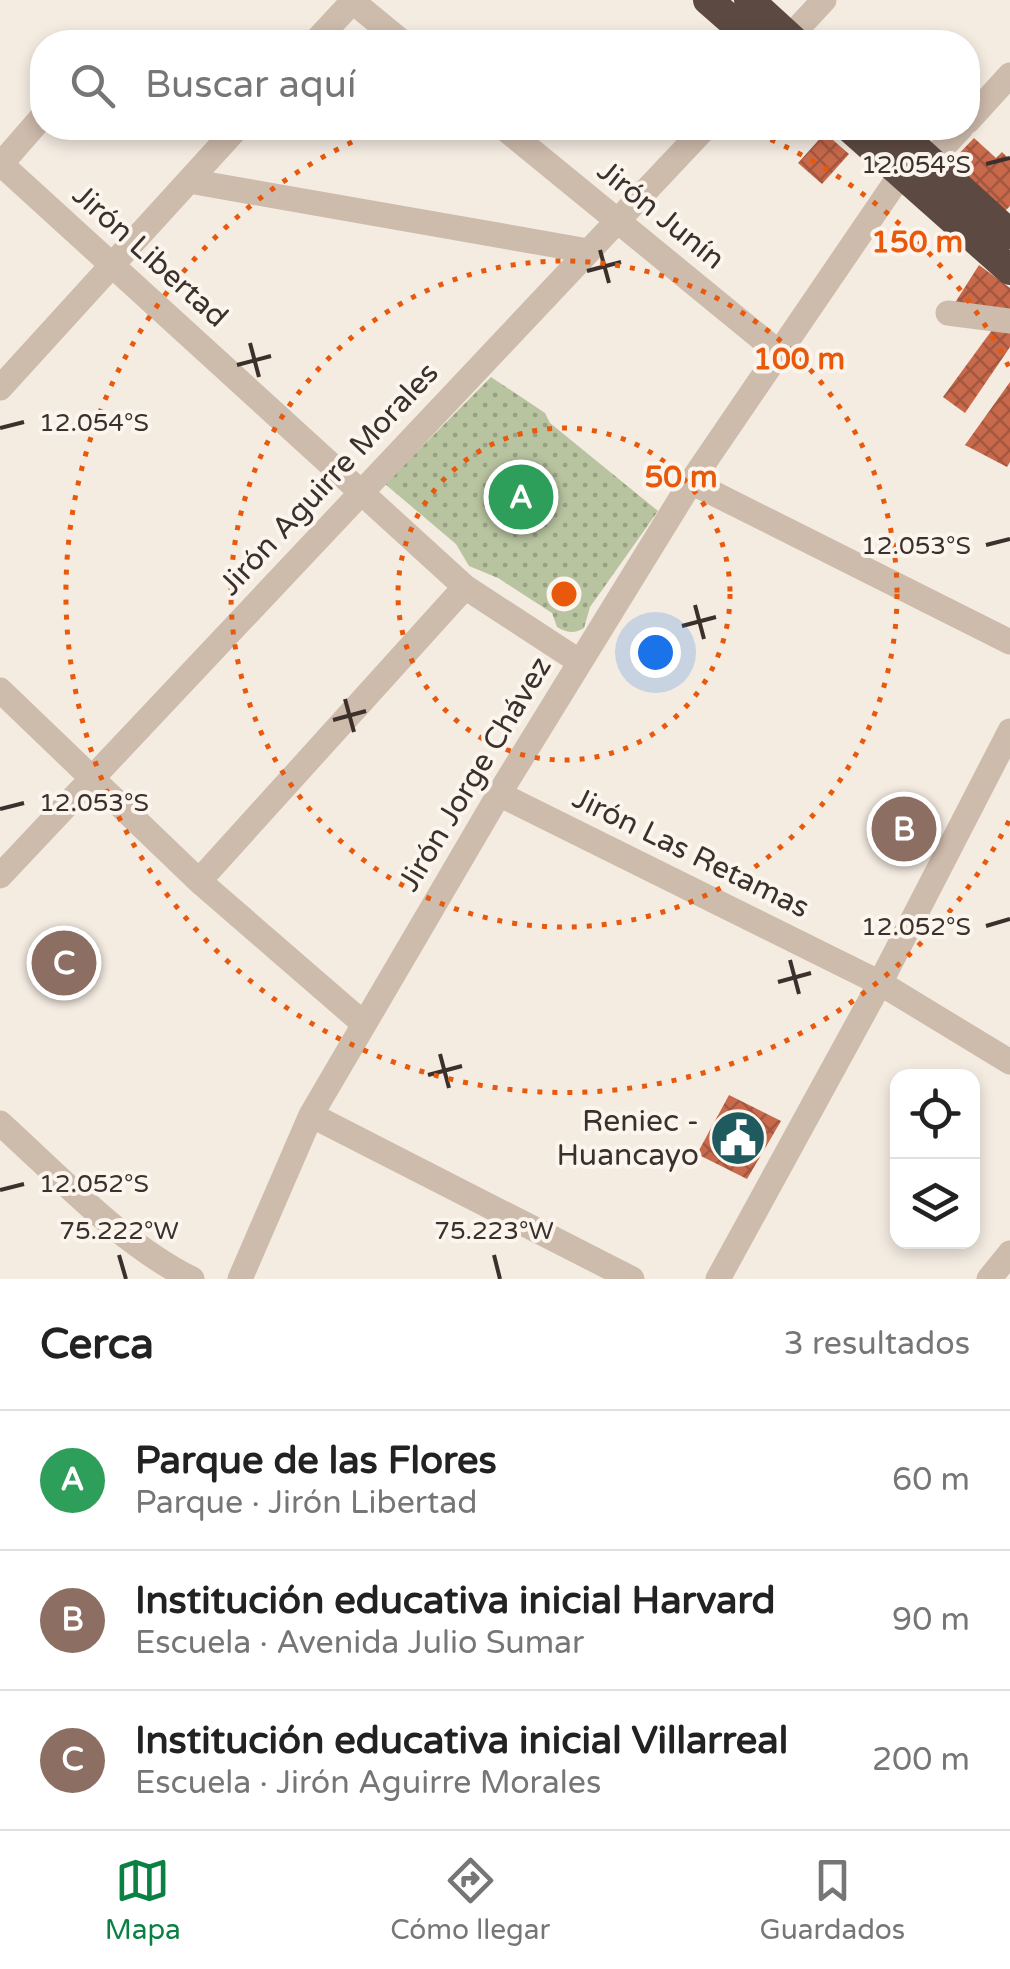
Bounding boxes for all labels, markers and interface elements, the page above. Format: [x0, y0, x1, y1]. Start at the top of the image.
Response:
search box [30, 30, 980, 140]
icon: search [65, 58, 120, 113]
text: Buscar aquí [145, 62, 356, 108]
text: 12.054°S [861, 150, 971, 180]
street label: Jirón Junín [590, 152, 732, 278]
street label: Jirón Libertad [65, 177, 235, 335]
text: 150 m [871, 224, 963, 261]
text: 100 m [753, 341, 845, 378]
street label: Jirón Aguirre Morales [212, 355, 446, 603]
text: 12.054°S [39, 408, 149, 438]
text: 50 m [644, 459, 718, 496]
pin: A [488, 460, 554, 534]
text: 12.053°S [861, 531, 971, 561]
centre of rings [546, 576, 582, 612]
your location [630, 627, 681, 678]
street label: Jirón Jorge Chávez [390, 650, 560, 898]
street label: Jirón Las Retamas [567, 780, 815, 926]
text: 12.053°S [39, 788, 149, 818]
pin: B [872, 792, 936, 866]
text: 12.052°S [861, 912, 971, 942]
pin: C [32, 926, 96, 1000]
map controls [890, 1069, 980, 1249]
button: locate [890, 1069, 980, 1159]
place label: Reniec - Huancayo [557, 1103, 699, 1174]
public building icon: Reniec - Huancayo [708, 1108, 768, 1168]
button: layers [890, 1159, 980, 1249]
text: 12.052°S [39, 1169, 149, 1199]
text: 75.222°W [59, 1216, 179, 1246]
text: 75.223°W [434, 1216, 554, 1246]
text: Cerca [40, 1319, 154, 1370]
text: 3 resultados [784, 1325, 970, 1363]
text: Parque de las Flores [135, 1438, 497, 1484]
text: A [61, 1461, 84, 1499]
text: 60 m [892, 1461, 970, 1499]
text: Parque · Jirón Libertad [135, 1484, 477, 1522]
text: Institución educativa inicial Harvard [135, 1578, 775, 1624]
text: B [61, 1601, 84, 1639]
text: 90 m [892, 1601, 970, 1639]
text: Escuela · Avenida Julio Sumar [135, 1624, 584, 1662]
text: Institución educativa inicial Villarreal [135, 1718, 788, 1764]
text: C [61, 1741, 84, 1779]
text: 200 m [872, 1741, 970, 1779]
text: Escuela · Jirón Aguirre Morales [135, 1764, 601, 1802]
tab: Mapa [105, 1853, 181, 1947]
tab: Cómo llegar [390, 1853, 550, 1947]
tab: Guardados [759, 1853, 905, 1947]

